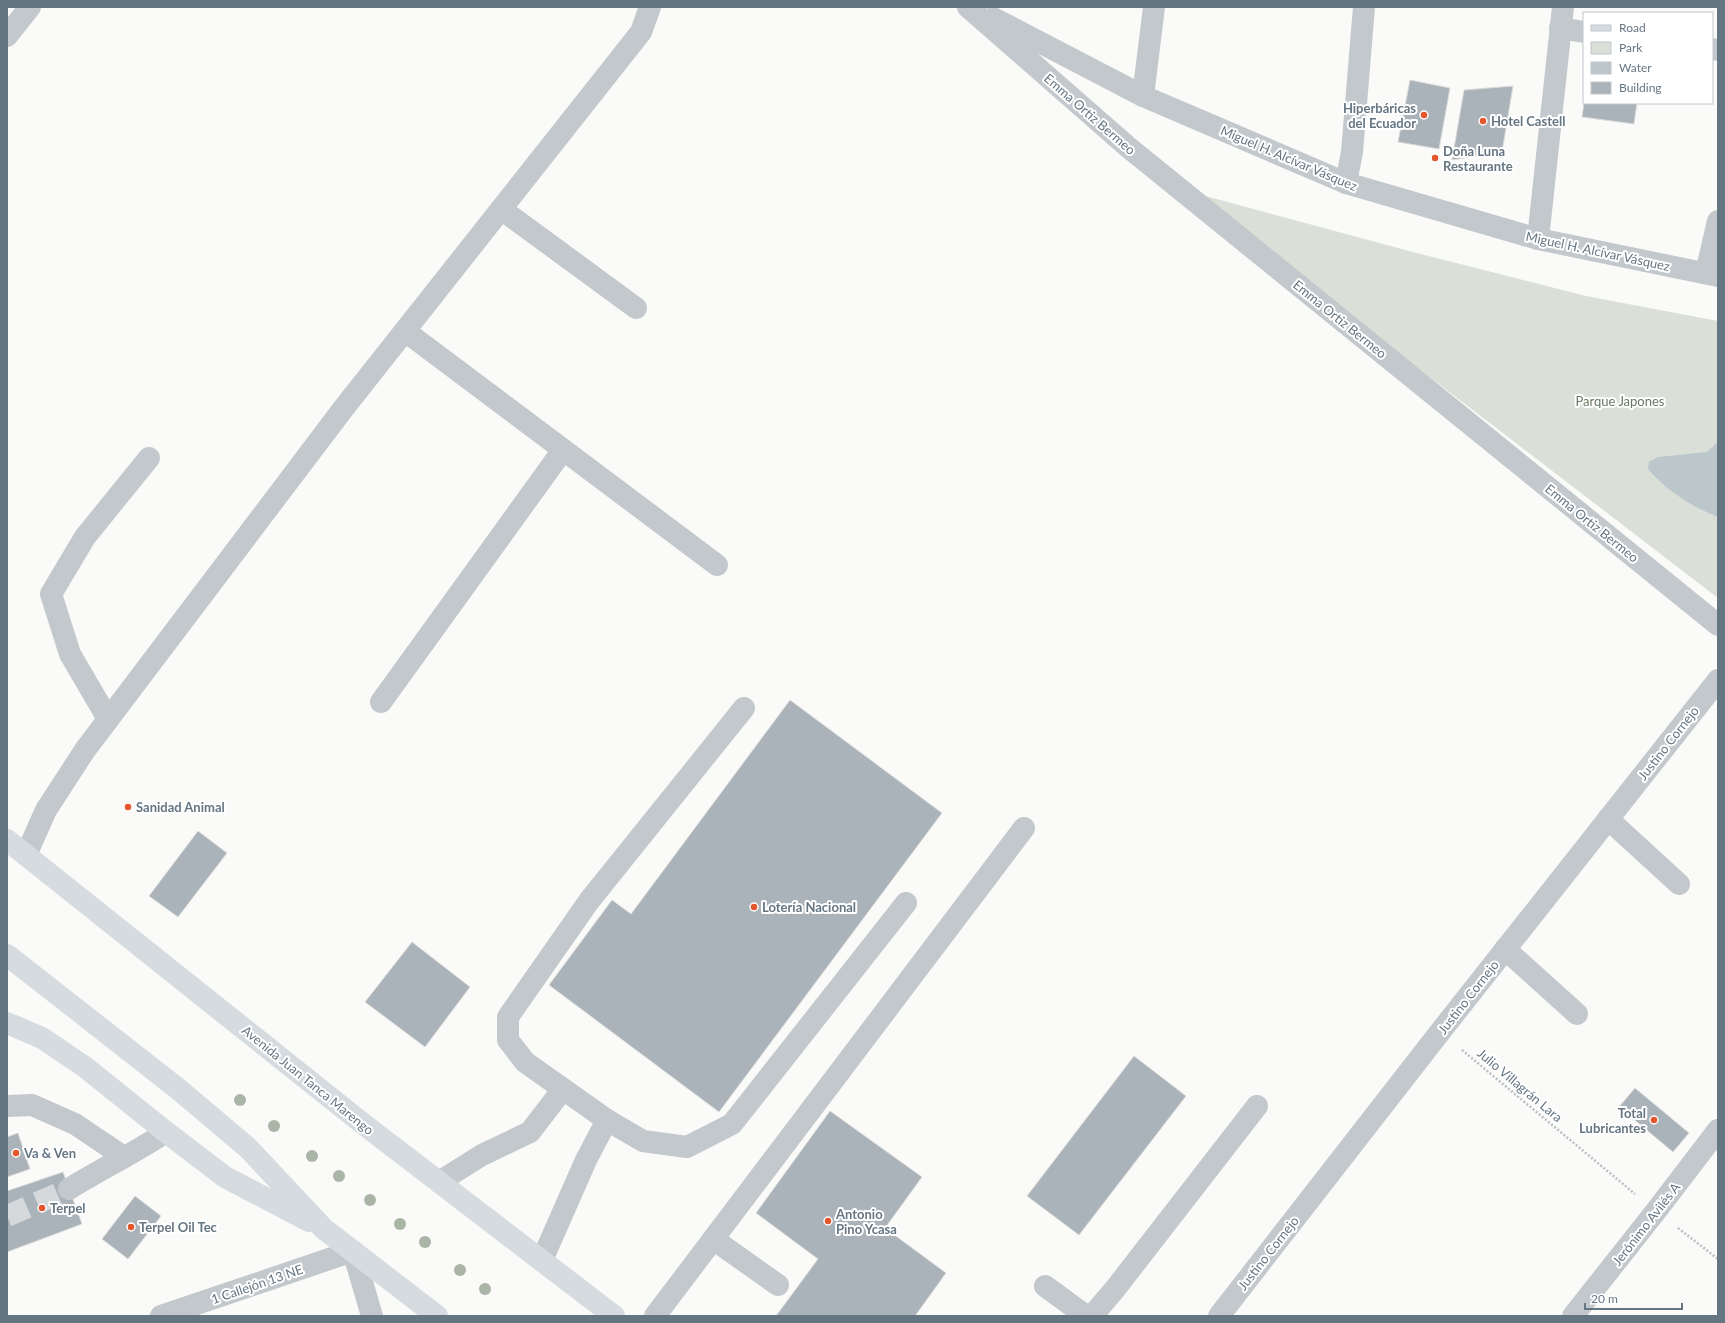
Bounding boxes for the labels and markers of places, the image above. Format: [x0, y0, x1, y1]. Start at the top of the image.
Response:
place label: Hiperbáricas del Ecuador [1343, 100, 1416, 131]
marker: Hiperbáricas del Ecuador [1419, 110, 1429, 120]
place label: Hotel Castell [1491, 113, 1565, 129]
marker: Hotel Castell [1478, 116, 1488, 126]
place label: Doña Luna Restaurante [1443, 143, 1513, 174]
marker: Doña Luna Restaurante [1430, 153, 1440, 163]
place label: Sanidad Animal [136, 799, 225, 815]
marker: Sanidad Animal [123, 802, 133, 812]
place label: Lotería Nacional [762, 899, 856, 915]
marker: Lotería Nacional [749, 902, 759, 912]
place label: Total Lubricantes [1579, 1105, 1646, 1136]
marker: Total Lubricantes [1649, 1115, 1659, 1125]
place label: Va & Ven [23, 1145, 76, 1161]
marker: Va & Ven [11, 1148, 21, 1158]
place label: Terpel [50, 1200, 86, 1216]
marker: Terpel [37, 1203, 47, 1213]
place label: Antonio Pino Ycasa [835, 1206, 897, 1237]
marker: Antonio Pino Ycasa [823, 1216, 833, 1226]
place label: Terpel Oil Tec [139, 1219, 218, 1235]
marker: Terpel Oil Tec [126, 1222, 136, 1232]

